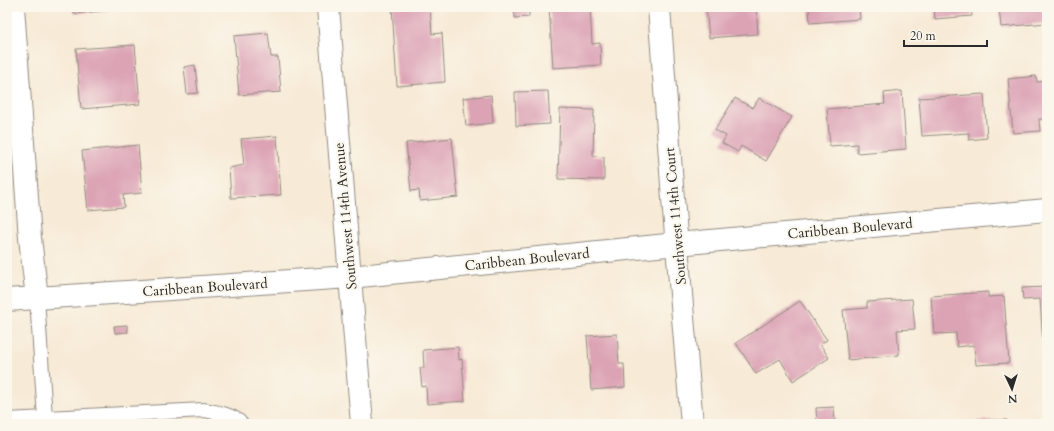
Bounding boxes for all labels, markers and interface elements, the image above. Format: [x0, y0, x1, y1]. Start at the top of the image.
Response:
scale bar [904, 22, 987, 48]
text: 20 m [910, 28, 937, 44]
street label: Southwest 114th Avenue [330, 142, 361, 290]
street label: Southwest 114th Court [660, 146, 691, 285]
street label: Caribbean Boulevard [787, 214, 914, 243]
street label: Caribbean Boulevard [464, 243, 591, 275]
street label: Caribbean Boulevard [142, 274, 269, 301]
north arrow [992, 369, 1032, 409]
text: N [1007, 391, 1018, 406]

